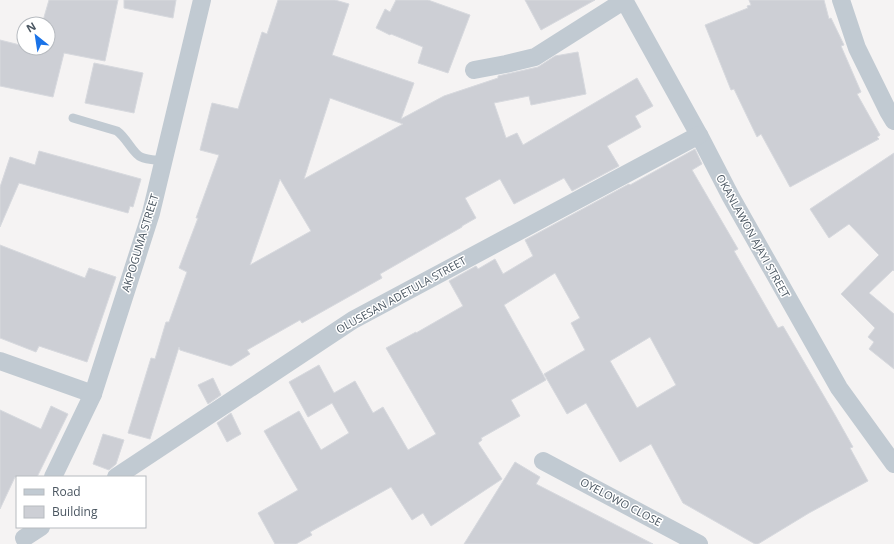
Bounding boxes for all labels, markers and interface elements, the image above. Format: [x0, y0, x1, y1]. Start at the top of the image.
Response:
north arrow [16, 16, 56, 56]
text: N [23, 18, 38, 36]
street label: OKANLAWON AJAYI STREET [713, 171, 794, 300]
street label: AKPOGUMA STREET [117, 192, 162, 294]
street label: OLUSESAN ADETULA STREET [333, 253, 468, 337]
street label: OYELOWO CLOSE [578, 474, 665, 529]
legend [16, 476, 146, 528]
text: Road [52, 483, 81, 500]
text: Building [52, 503, 98, 520]

